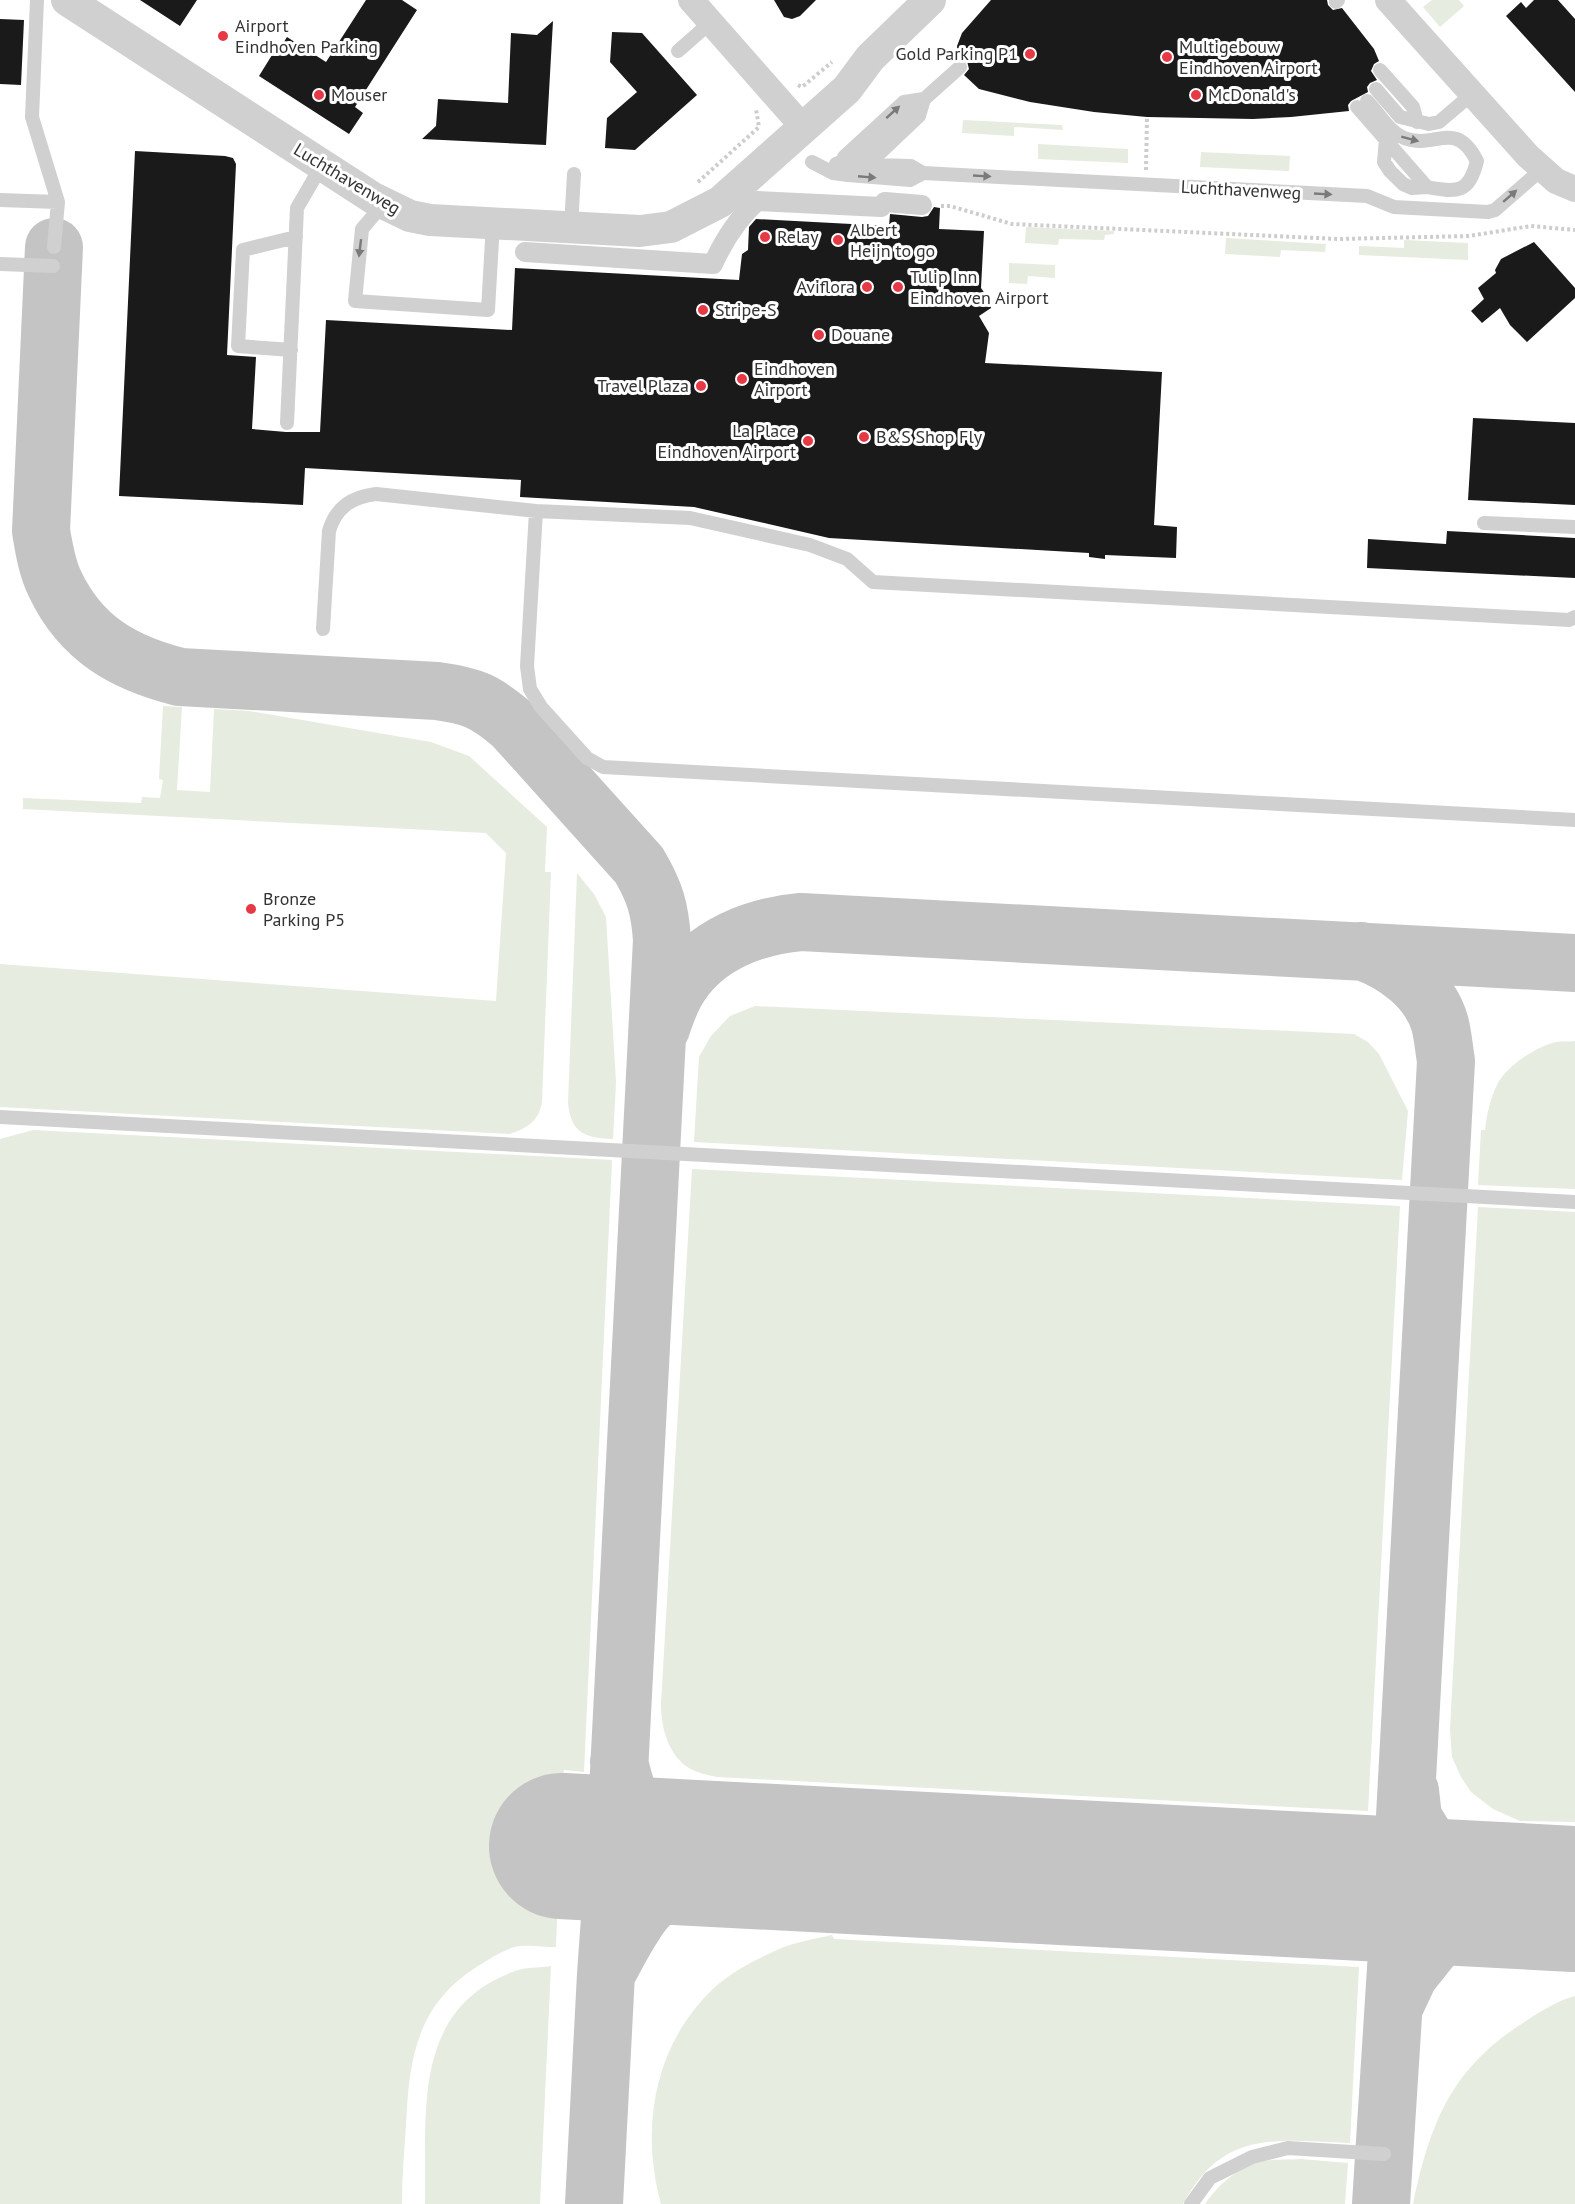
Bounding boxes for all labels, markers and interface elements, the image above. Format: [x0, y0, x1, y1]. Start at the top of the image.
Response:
place label: Airport Eindhoven Parking [235, 14, 378, 58]
marker: Airport Eindhoven Parking [216, 29, 230, 43]
place label: Multigebouw Eindhoven Airport [1179, 35, 1318, 79]
place label: Gold Parking P1 [895, 42, 1018, 65]
marker: Gold Parking P1 [1023, 47, 1037, 61]
marker: Multigebouw Eindhoven Airport [1160, 50, 1174, 64]
place label: Mouser [331, 83, 387, 106]
place label: McDonald's [1208, 83, 1296, 106]
marker: Mouser [312, 88, 326, 102]
marker: McDonald's [1189, 88, 1203, 102]
one-way arrow [885, 105, 899, 119]
one-way arrow [1401, 134, 1419, 144]
street label: Luchthavenweg [290, 138, 405, 219]
one-way arrow [857, 172, 876, 182]
one-way arrow [972, 172, 991, 181]
street label: Luchthavenweg [1180, 175, 1302, 204]
one-way arrow [1314, 189, 1333, 198]
one-way arrow [1502, 190, 1517, 203]
place label: Albert Heijn to go [850, 218, 935, 262]
place label: Relay [777, 225, 819, 248]
marker: Relay [758, 230, 772, 244]
marker: Albert Heijn to go [831, 233, 845, 247]
one-way arrow [355, 239, 365, 258]
place label: Tulip Inn Eindhoven Airport [910, 265, 1049, 309]
place label: Aviflora [796, 275, 855, 298]
marker: Aviflora [860, 280, 874, 294]
marker: Tulip Inn Eindhoven Airport [891, 280, 905, 294]
place label: Stripe-S [715, 298, 777, 321]
marker: Stripe-S [696, 303, 710, 317]
place label: Douane [831, 323, 890, 346]
marker: Douane [812, 328, 826, 342]
place label: Eindhoven Airport [754, 357, 835, 401]
marker: Eindhoven Airport [735, 372, 749, 386]
place label: Travel Plaza [597, 374, 689, 397]
marker: Travel Plaza [694, 379, 708, 393]
place label: La Place Eindhoven Airport [657, 419, 796, 463]
place label: B&S Shop Fly [876, 425, 983, 448]
marker: B&S Shop Fly [857, 430, 871, 444]
marker: La Place Eindhoven Airport [801, 434, 815, 448]
place label: Bronze Parking P5 [263, 887, 345, 931]
marker: Bronze Parking P5 [244, 902, 258, 916]

